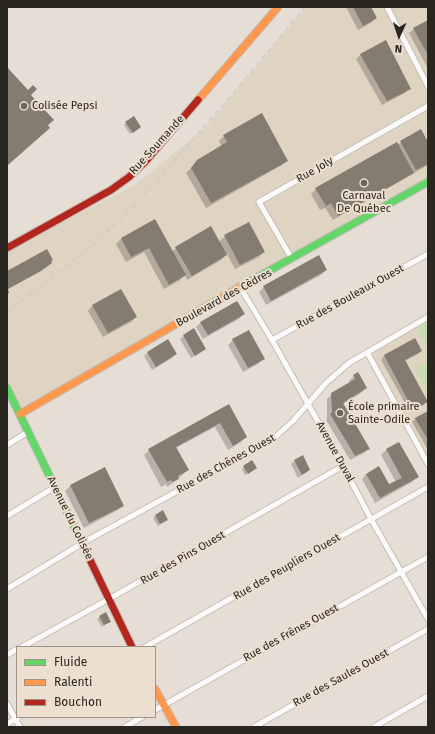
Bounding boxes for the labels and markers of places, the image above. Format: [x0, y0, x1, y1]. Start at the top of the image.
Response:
place label: Colisée Pepsi [32, 99, 98, 113]
marker: Colisée Pepsi [19, 101, 29, 111]
marker: Carnaval De Québec [359, 178, 369, 188]
place label: Carnaval De Québec [337, 189, 391, 215]
place label: École primaire Sainte-Odile [348, 400, 420, 426]
marker: École primaire Sainte-Odile [335, 408, 345, 418]

